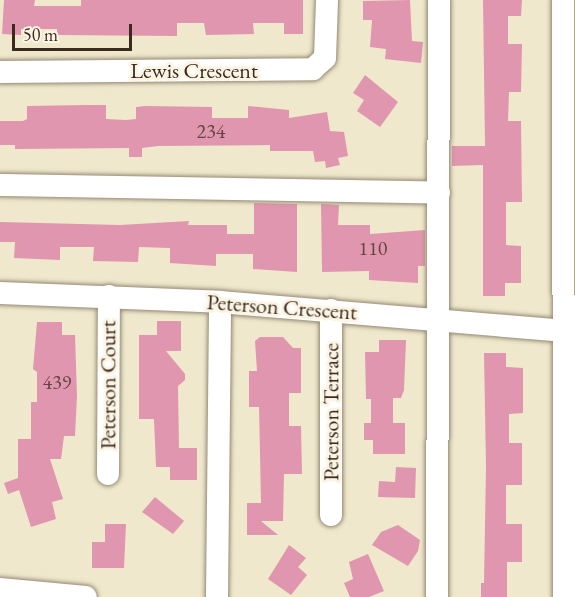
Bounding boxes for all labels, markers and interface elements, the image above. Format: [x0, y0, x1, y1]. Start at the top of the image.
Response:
scale bar [15, 12, 135, 50]
text: 50 m [23, 23, 58, 46]
street label: Lewis Crescent [130, 58, 258, 84]
house number: 234 [197, 119, 225, 143]
house number: 110 [359, 236, 387, 260]
street label: Peterson Crescent [206, 289, 358, 325]
street label: Peterson Court [95, 321, 121, 449]
street label: Peterson Terrace [318, 343, 344, 481]
house number: 439 [43, 370, 71, 394]

